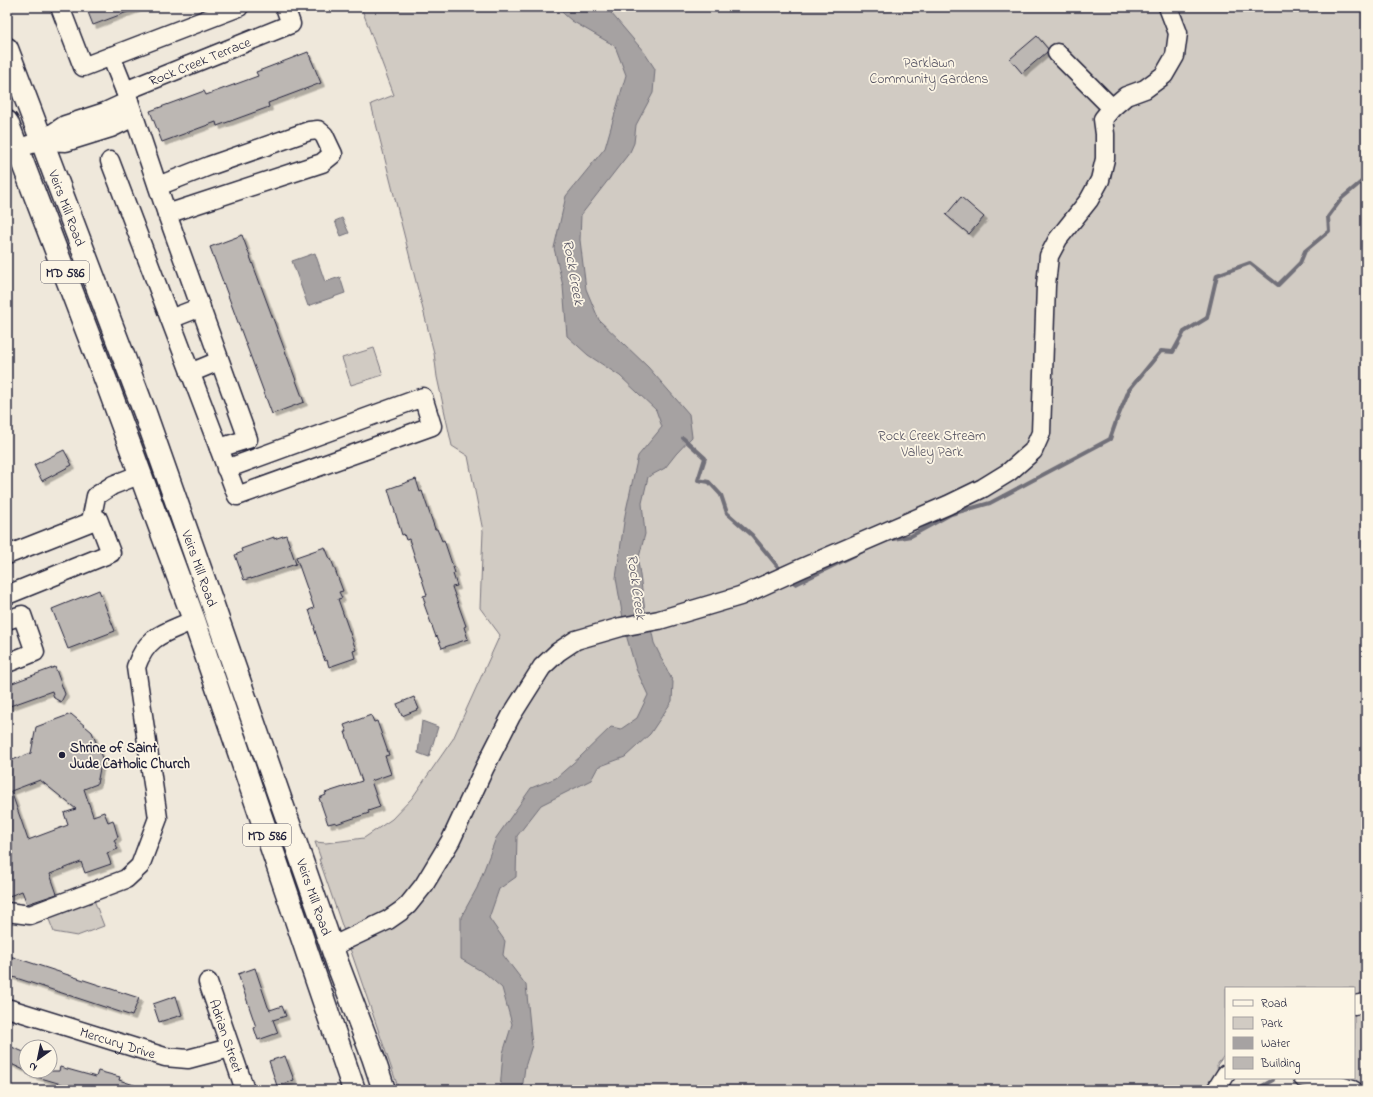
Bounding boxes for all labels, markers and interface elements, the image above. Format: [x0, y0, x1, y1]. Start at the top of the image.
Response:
street label: Rock Creek Terrace [146, 32, 255, 92]
park label: Parklawn Community Gardens [870, 53, 988, 91]
street label: Veirs Mill Road [41, 166, 90, 250]
water label: Rock Creek [556, 238, 590, 308]
road number: MD 586 [41, 261, 89, 283]
park label: Rock Creek Stream Valley Park [878, 426, 986, 464]
street label: Veirs Mill Road [175, 527, 222, 610]
water label: Rock Creek [621, 553, 652, 623]
place label: Shrine of Saint Jude Catholic Church [70, 738, 190, 775]
marker: Shrine of Saint Jude Catholic Church [57, 750, 67, 760]
road number: MD 586 [243, 824, 291, 846]
street label: Veirs Mill Road [290, 855, 336, 939]
legend [1225, 987, 1355, 1079]
text: Road [1261, 995, 1287, 1013]
street label: Adrian Street [203, 997, 248, 1076]
text: Park [1261, 1015, 1283, 1033]
street label: Mercury Drive [77, 1022, 159, 1066]
text: Water [1261, 1035, 1290, 1053]
north arrow [18, 1039, 58, 1079]
text: Building [1260, 1055, 1300, 1074]
text: N [26, 1058, 41, 1075]

